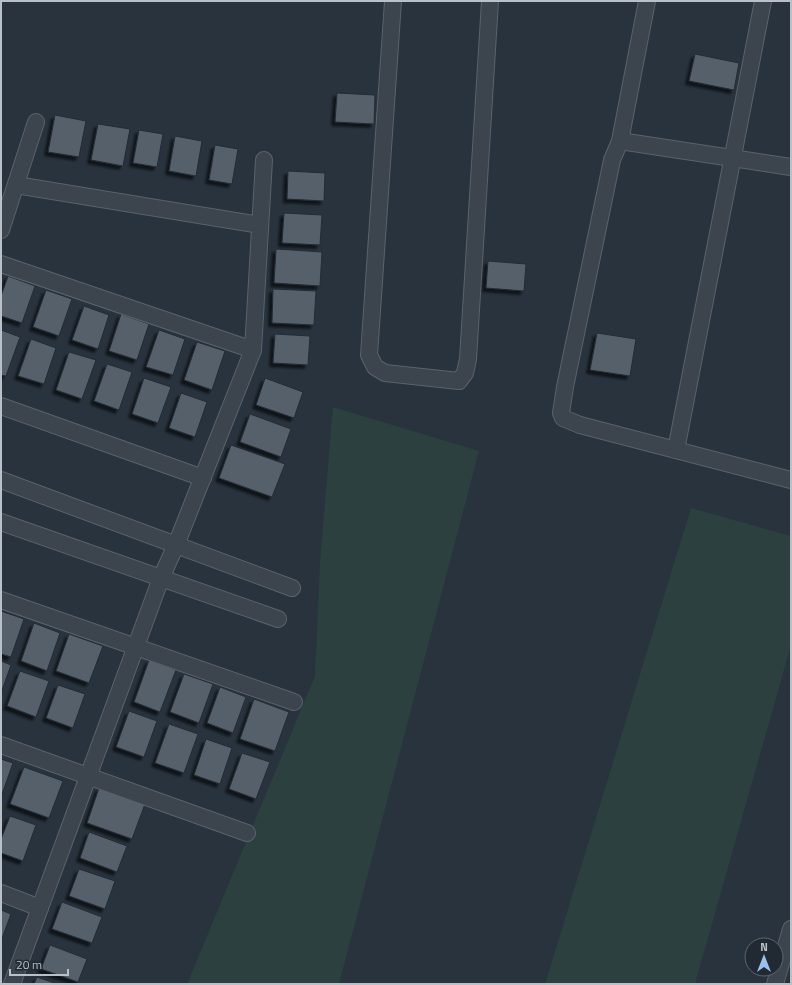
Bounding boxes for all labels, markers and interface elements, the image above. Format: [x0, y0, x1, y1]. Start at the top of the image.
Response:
north arrow [744, 937, 784, 977]
text: N [760, 939, 768, 955]
scale bar [10, 951, 68, 977]
text: 20 m [16, 955, 42, 974]

